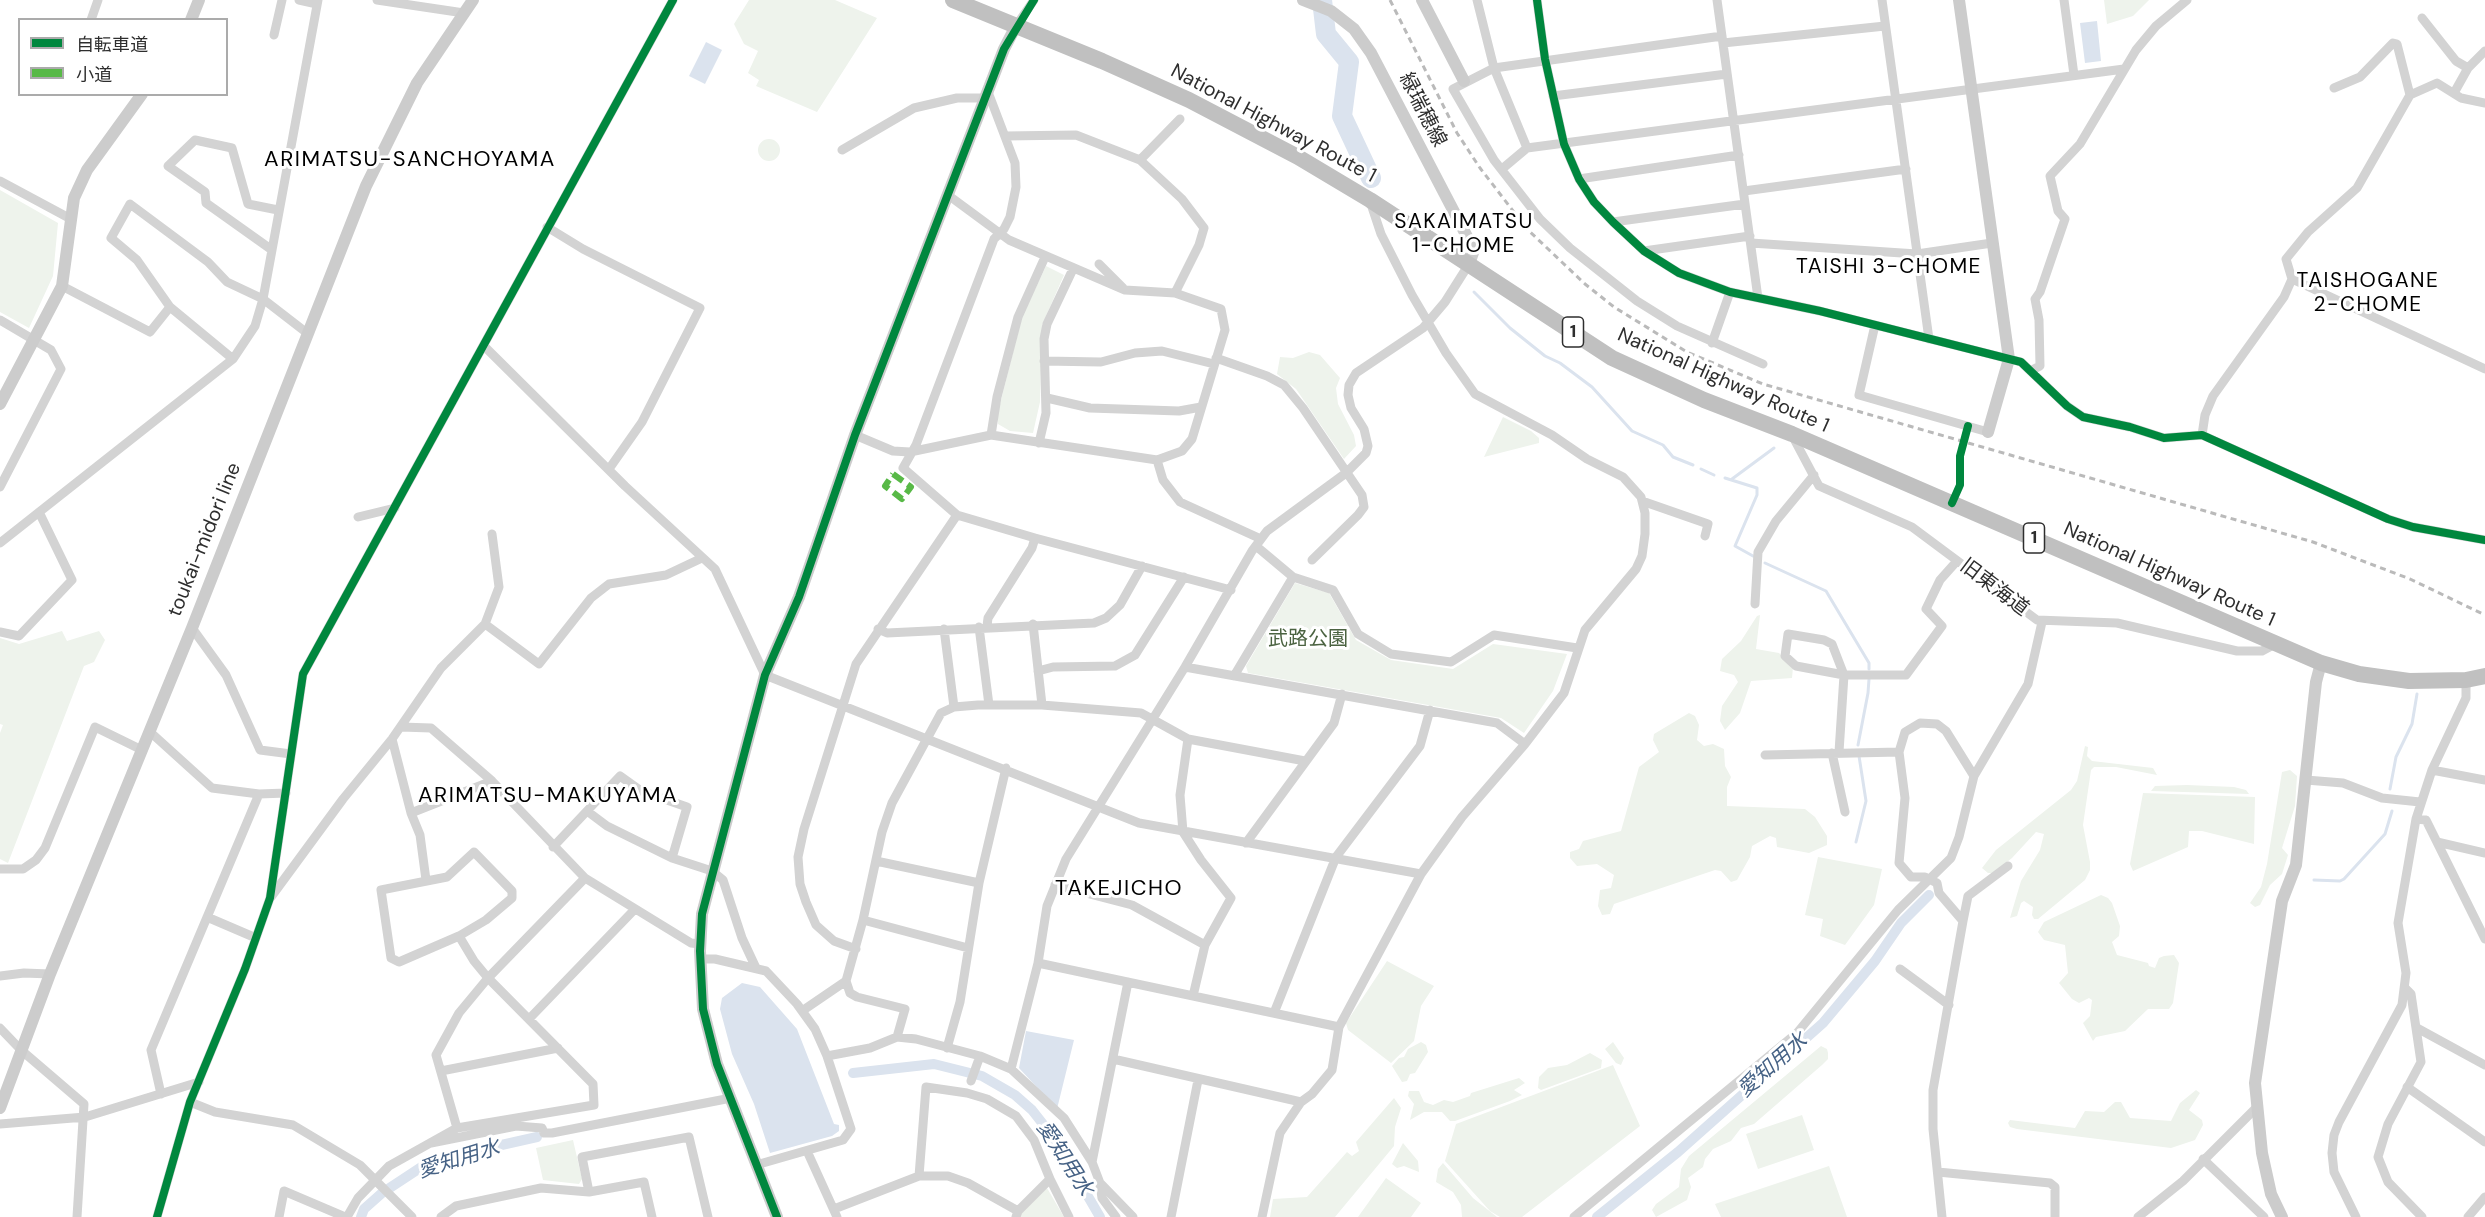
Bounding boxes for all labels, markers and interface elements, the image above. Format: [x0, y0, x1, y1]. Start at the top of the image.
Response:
legend [18, 18, 228, 96]
text: 自転車道 [76, 33, 148, 57]
street label: National Highway Route 1 [1166, 60, 1380, 188]
text: 小道 [76, 63, 112, 87]
street label: 緑瑞穂線 [1393, 69, 1451, 151]
district label: ARIMATSU-SANCHOYAMA [264, 147, 556, 173]
district label: SAKAIMATSU 1-CHOME [1394, 209, 1534, 259]
district label: TAISHI 3-CHOME [1796, 254, 1982, 280]
district label: TAISHOGANE 2-CHOME [2297, 268, 2439, 318]
road number: 1 [1562, 317, 1584, 347]
street label: National Highway Route 1 [1613, 323, 1833, 439]
street label: toukai-midori line [163, 459, 247, 621]
street label: National Highway Route 1 [2059, 517, 2279, 633]
road number: 1 [2024, 523, 2044, 553]
street label: 旧東海道 [1955, 554, 2033, 622]
park label: 武路公園 [1268, 628, 1348, 652]
district label: ARIMATSU-MAKUYAMA [418, 783, 678, 809]
district label: TAKEJICHO [1055, 876, 1183, 902]
water label: 愛知用水 [1733, 1029, 1813, 1103]
water label: 愛知用水 [1031, 1117, 1097, 1201]
water label: 愛知用水 [415, 1136, 503, 1184]

